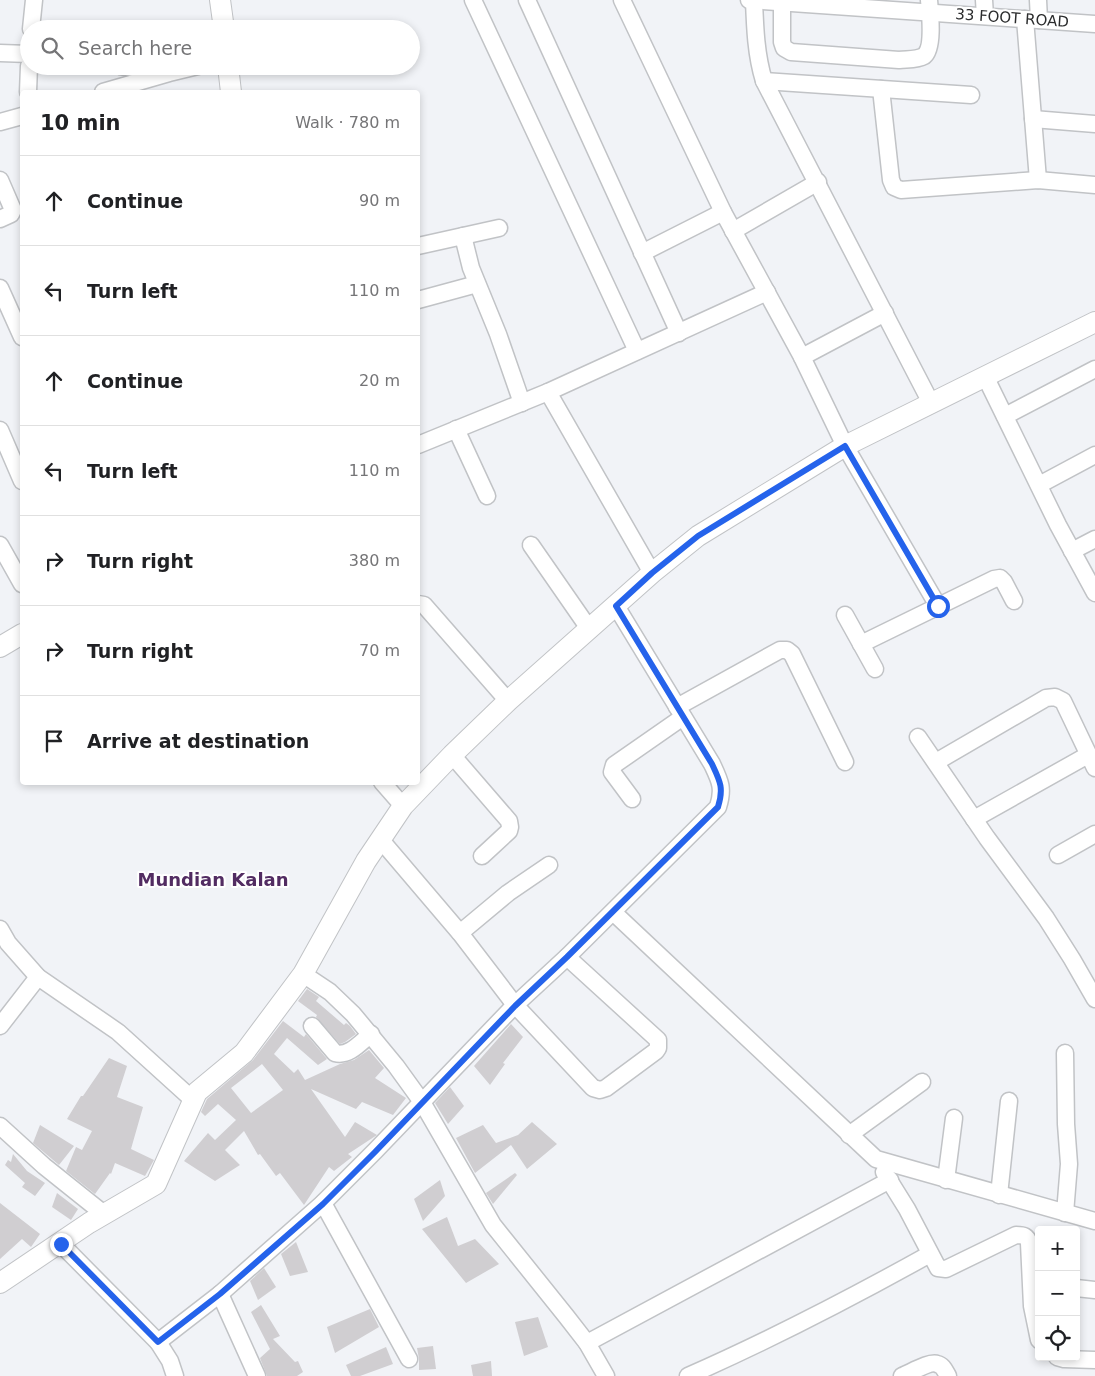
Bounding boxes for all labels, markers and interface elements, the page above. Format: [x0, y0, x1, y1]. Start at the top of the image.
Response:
street label: 33 FOOT ROAD [955, 5, 1069, 31]
search box [20, 20, 420, 75]
icon: search [38, 34, 66, 62]
text: Search here [78, 37, 192, 59]
text: 10 min [40, 111, 121, 135]
text: Walk · 780 m [295, 113, 400, 132]
icon: ahead [40, 187, 68, 215]
text: Continue [87, 190, 183, 212]
text: 90 m [359, 191, 400, 210]
icon: left [40, 277, 68, 305]
text: Turn left [87, 280, 178, 302]
text: 110 m [349, 281, 400, 300]
icon: ahead [40, 367, 68, 395]
text: Continue [87, 370, 183, 392]
text: 20 m [359, 371, 400, 390]
icon: left [40, 457, 68, 485]
text: Turn left [87, 460, 178, 482]
text: 110 m [349, 461, 400, 480]
icon: right [40, 547, 68, 575]
text: Turn right [87, 550, 193, 572]
text: 380 m [349, 551, 400, 570]
route start [927, 595, 950, 618]
icon: right [40, 637, 68, 665]
text: Turn right [87, 640, 193, 662]
text: 70 m [359, 641, 400, 660]
icon: arrive [40, 727, 68, 755]
text: Arrive at destination [87, 730, 309, 752]
district label: Mundian Kalan [137, 869, 289, 890]
map controls [1035, 1226, 1080, 1361]
button: + [1035, 1226, 1080, 1271]
route end [50, 1233, 73, 1256]
button: − [1035, 1271, 1080, 1316]
button: locate [1035, 1316, 1080, 1361]

